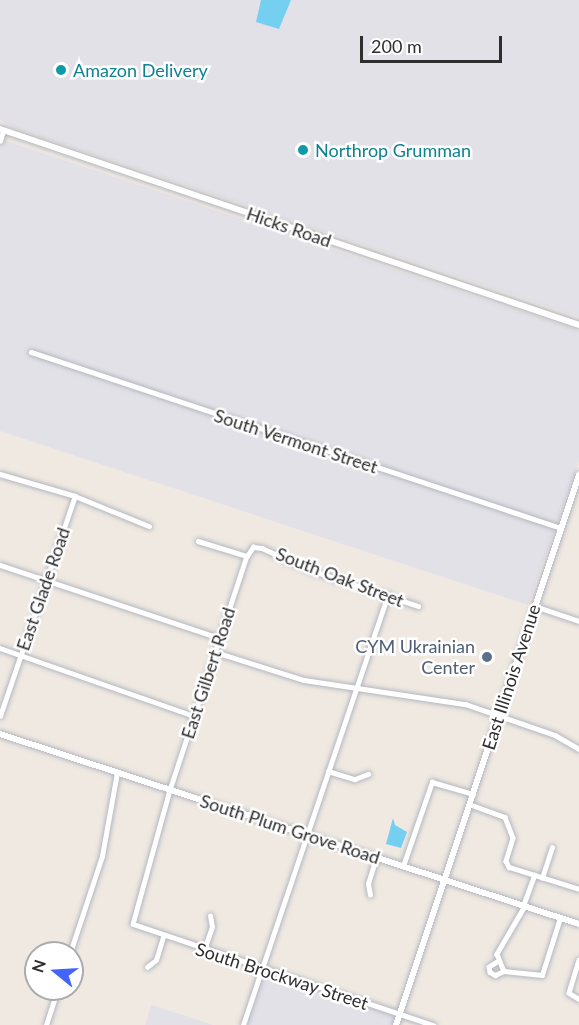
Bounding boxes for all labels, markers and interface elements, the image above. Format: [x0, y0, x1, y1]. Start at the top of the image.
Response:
scale bar [363, 24, 506, 62]
text: 200 m [371, 35, 422, 57]
place label: Amazon Delivery [73, 59, 208, 81]
marker: Amazon Delivery [54, 63, 68, 77]
place label: Northrop Grumman [315, 139, 471, 161]
marker: Northrop Grumman [296, 143, 310, 157]
street label: Hicks Road [244, 202, 334, 252]
street label: South Vermont Street [211, 404, 381, 478]
street label: East Glade Road [12, 525, 74, 653]
street label: South Oak Street [273, 543, 407, 611]
street label: East Illinois Avenue [477, 601, 545, 753]
street label: East Gilbert Road [177, 605, 239, 741]
place label: CYM Ukrainian Center [355, 636, 475, 678]
marker: CYM Ukrainian Center [480, 650, 494, 664]
street label: South Plum Grove Road [197, 790, 383, 868]
street label: South Brockway Street [193, 938, 371, 1014]
north arrow [24, 941, 84, 1001]
text: N [27, 957, 49, 975]

